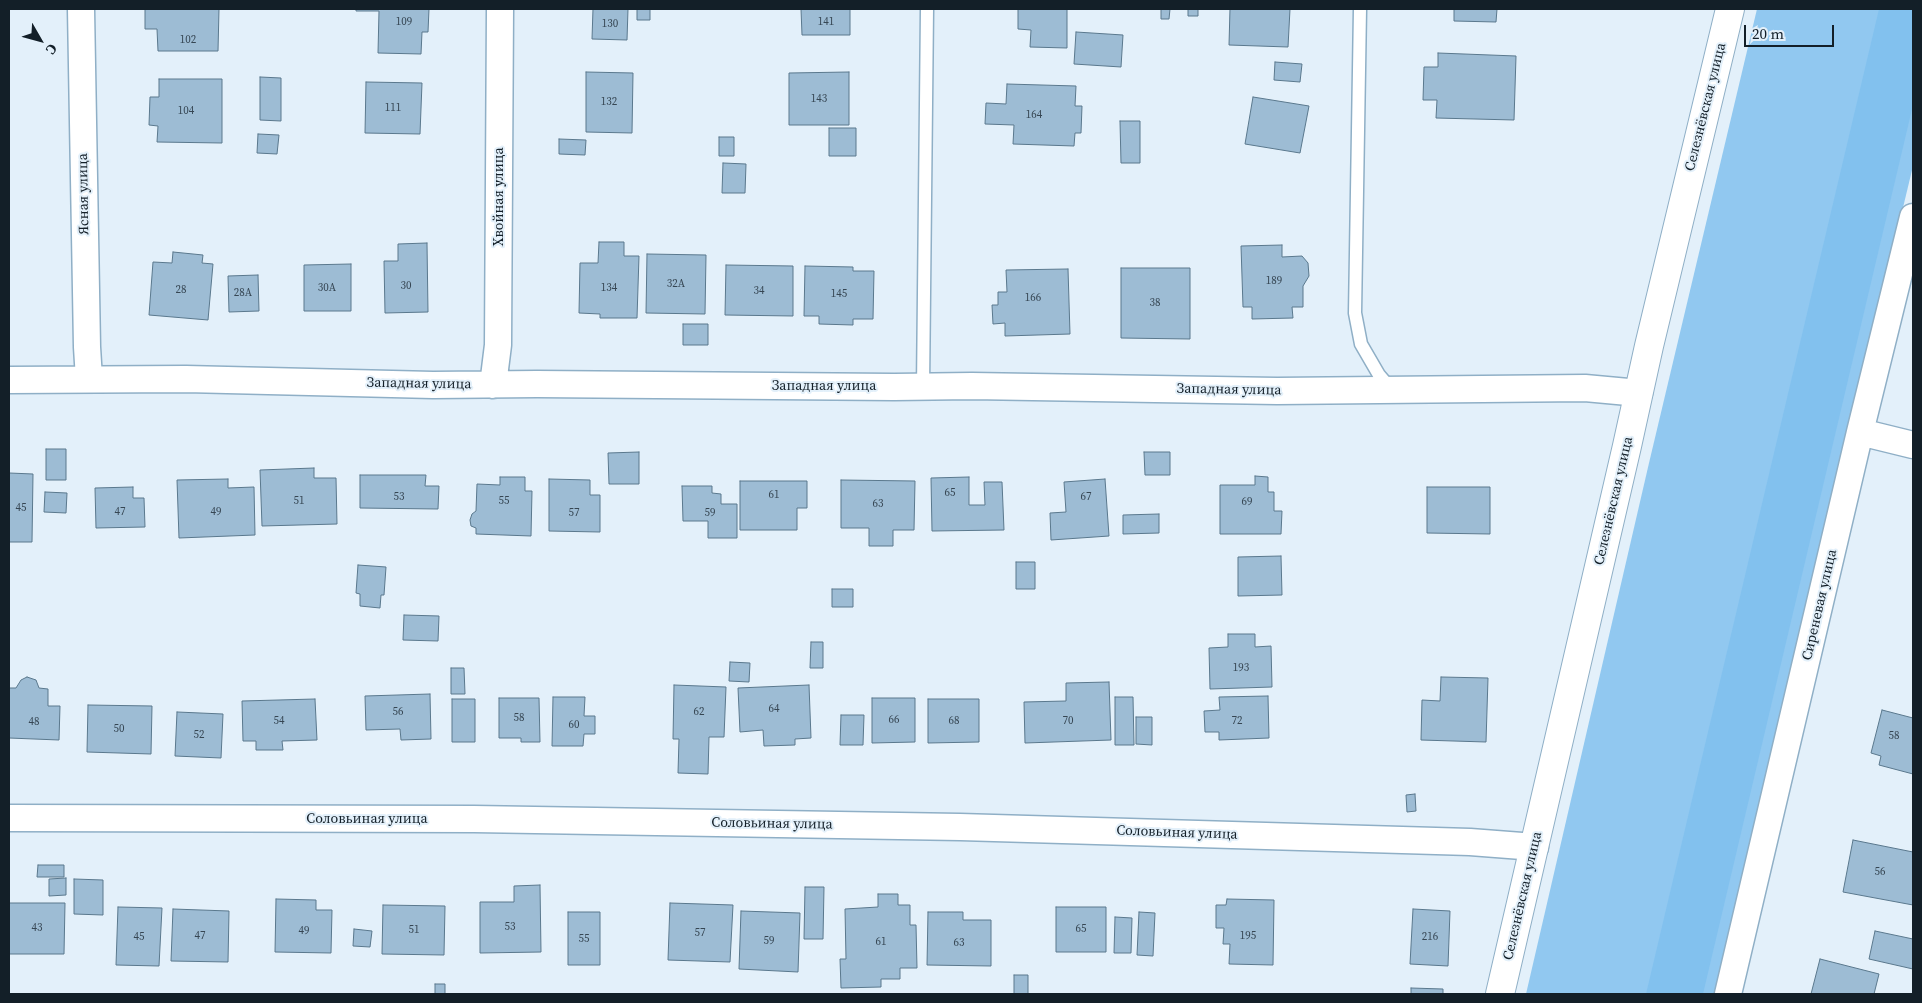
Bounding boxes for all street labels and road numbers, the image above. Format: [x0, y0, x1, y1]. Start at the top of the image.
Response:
street label: Селезнёвская улица [1682, 41, 1730, 173]
street label: Хвойная улица [491, 147, 507, 247]
street label: Ясная улица [75, 153, 93, 235]
street label: Западная улица [367, 375, 471, 393]
street label: Западная улица [772, 378, 876, 394]
street label: Западная улица [1177, 381, 1281, 399]
street label: Селезнёвская улица [1591, 435, 1637, 567]
street label: Сиреневая улица [1799, 548, 1841, 662]
street label: Соловьиная улица [306, 811, 428, 827]
street label: Соловьиная улица [711, 815, 833, 833]
street label: Соловьиная улица [1116, 822, 1238, 844]
street label: Селезнёвская улица [1500, 830, 1546, 962]

